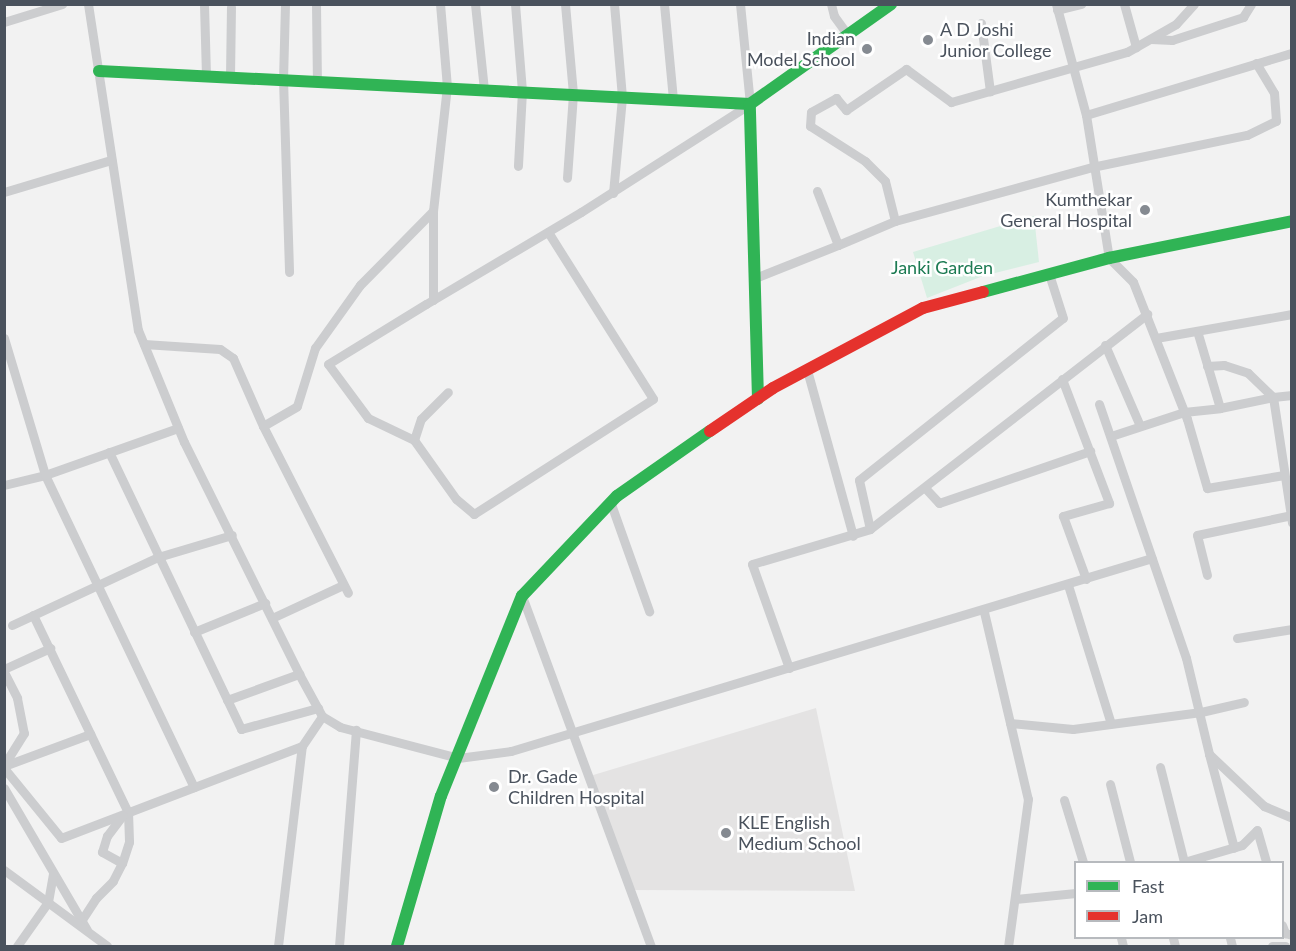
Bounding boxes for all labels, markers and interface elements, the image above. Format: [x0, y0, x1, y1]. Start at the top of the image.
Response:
place label: A D Joshi Junior College [940, 19, 1052, 62]
place label: Indian Model School [747, 28, 855, 70]
marker: A D Joshi Junior College [921, 33, 935, 47]
marker: Indian Model School [860, 42, 874, 56]
place label: Kumthekar General Hospital [1000, 189, 1132, 232]
marker: Kumthekar General Hospital [1136, 201, 1154, 219]
park label: Janki Garden [891, 256, 993, 278]
place label: Dr. Gade Children Hospital [508, 766, 645, 808]
marker: Dr. Gade Children Hospital [485, 778, 503, 796]
place label: KLE English Medium School [738, 812, 861, 854]
marker: KLE English Medium School [719, 826, 733, 840]
legend [1074, 861, 1284, 939]
text: Fast [1132, 875, 1164, 897]
text: Jam [1132, 905, 1163, 927]

